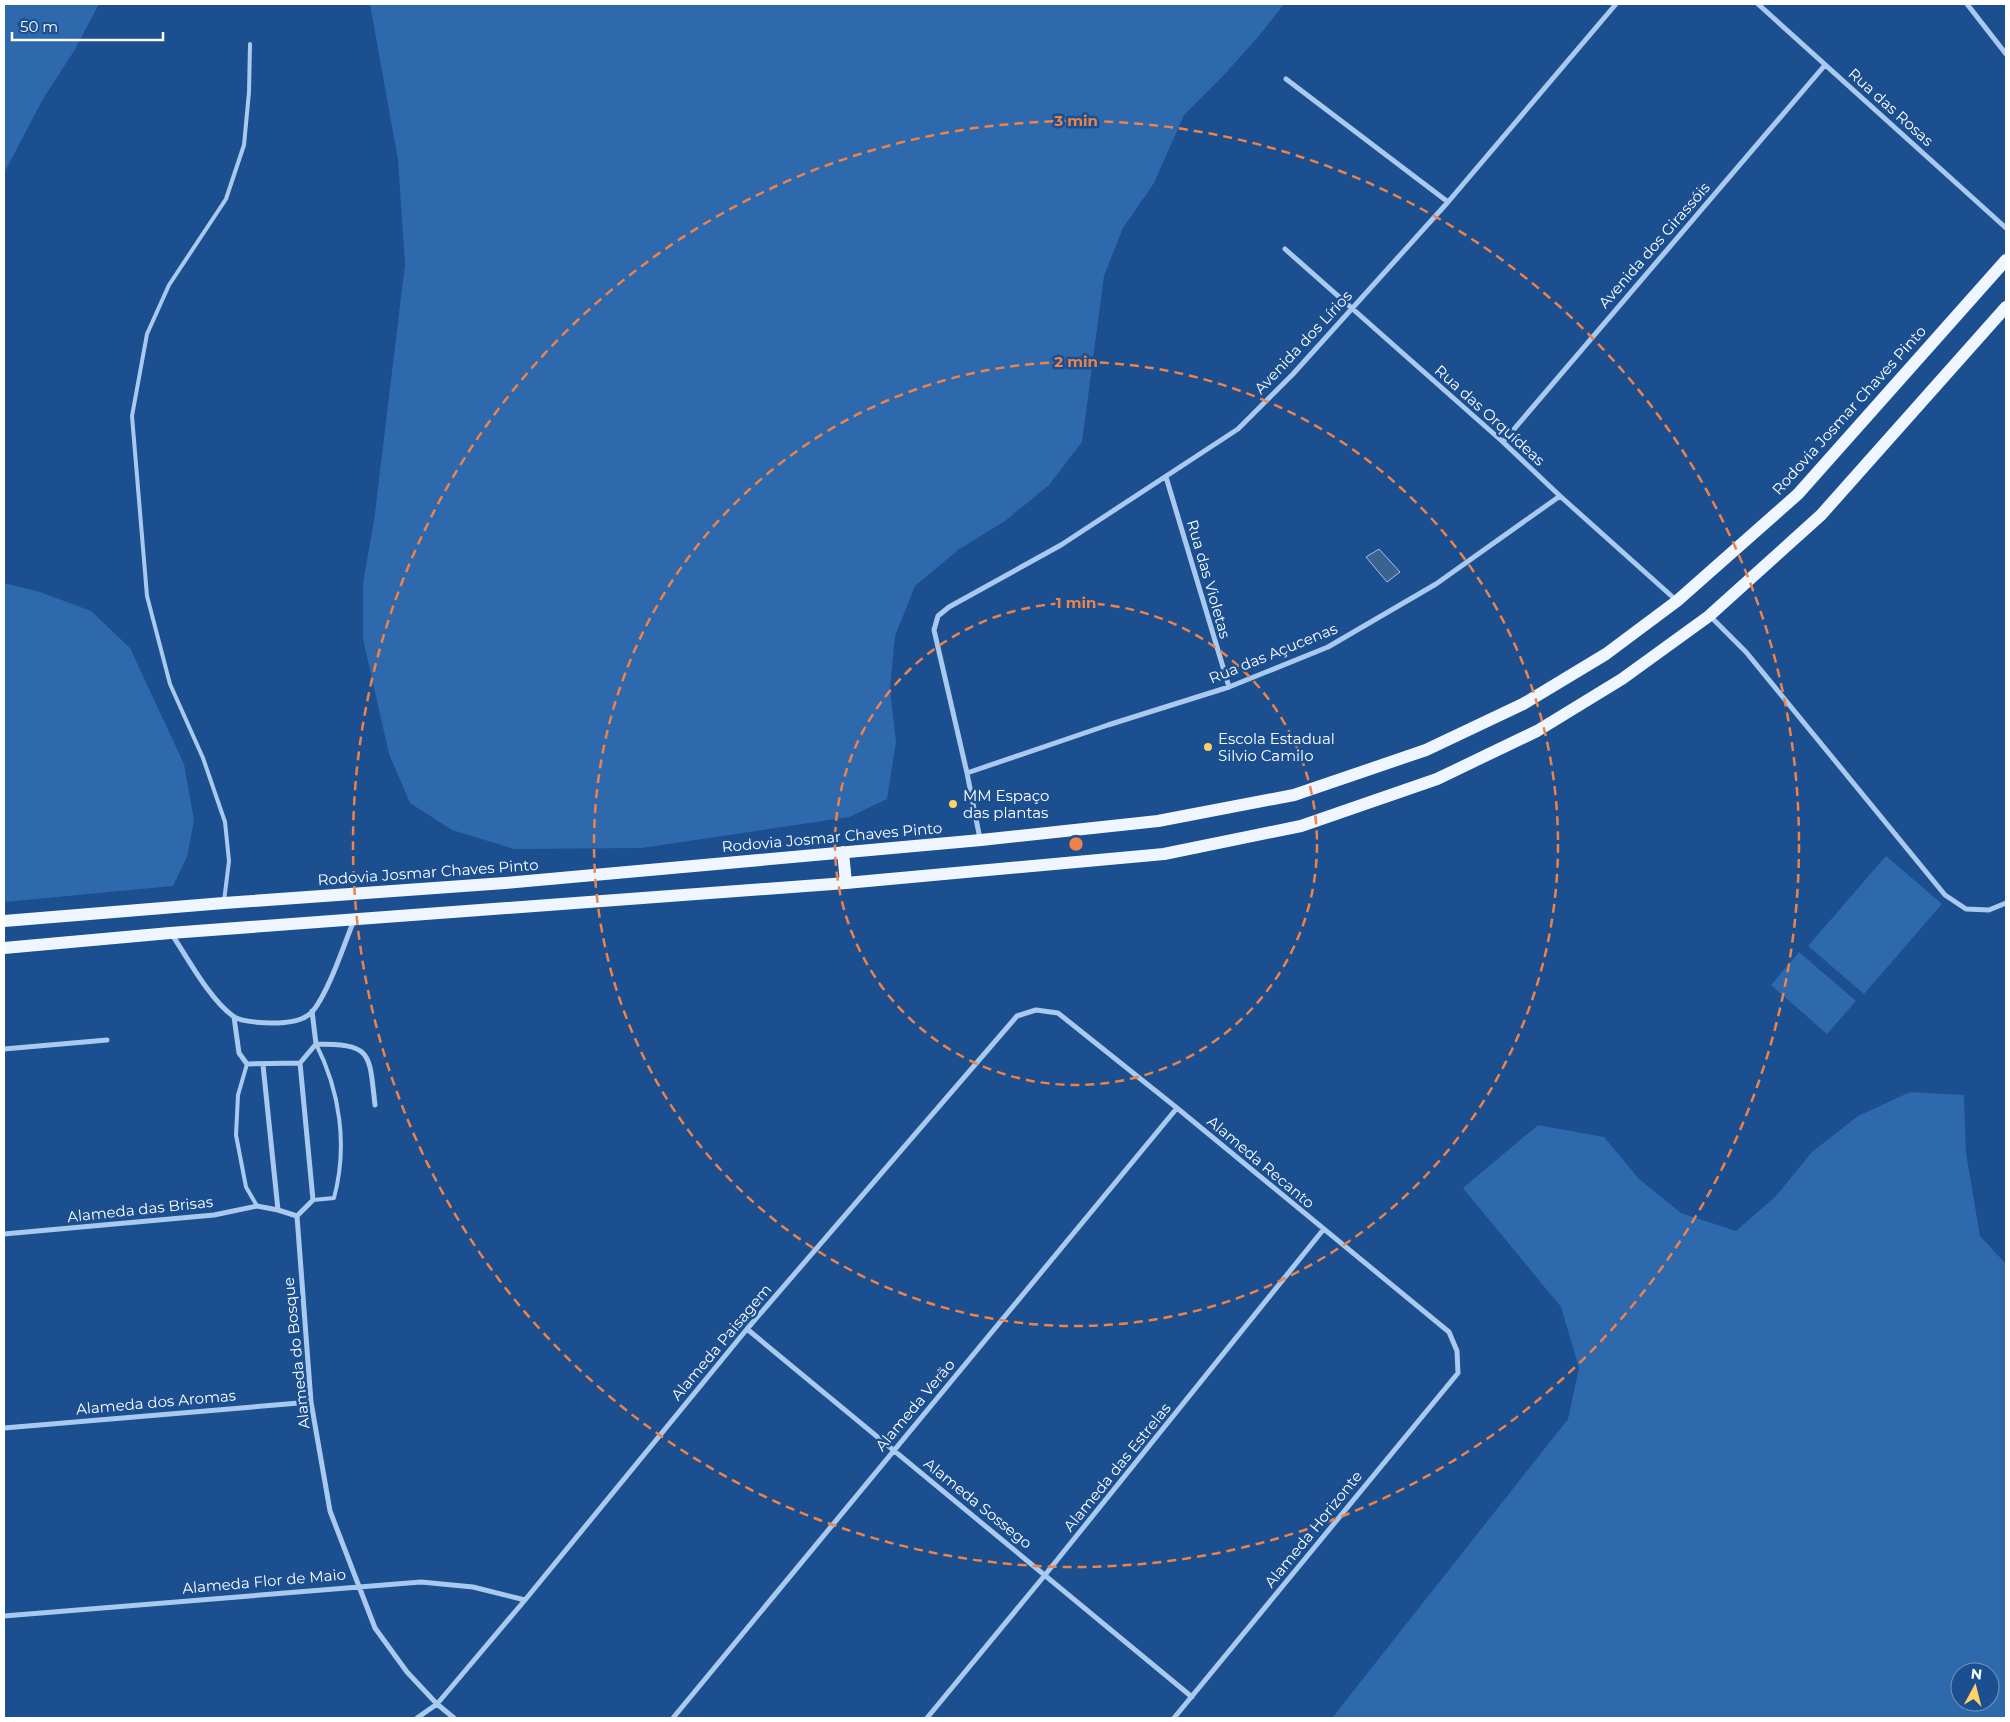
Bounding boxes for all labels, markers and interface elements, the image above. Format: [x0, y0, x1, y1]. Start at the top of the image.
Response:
scale bar [12, 10, 164, 42]
text: 50 m [20, 17, 58, 36]
street label: Rua das Rosas [1845, 64, 1937, 150]
text: 3 min [1053, 111, 1098, 130]
street label: Avenida dos Girassóis [1594, 178, 1714, 312]
street label: Avenida dos Lírios [1250, 286, 1356, 398]
street label: Rodovia Josmar Chaves Pinto [1768, 321, 1930, 499]
text: 2 min [1054, 352, 1098, 371]
street label: Rua das Orquídeas [1431, 360, 1549, 470]
street label: Rua das Violetas [1183, 517, 1235, 641]
text: 1 min [1056, 593, 1096, 612]
street label: Rua das Açucenas [1206, 619, 1340, 687]
place label: Escola Estadual Silvio Camilo [1218, 729, 1335, 765]
marker: Escola Estadual Silvio Camilo [1202, 741, 1214, 753]
place label: MM Espaço das plantas [963, 786, 1050, 822]
marker: MM Espaço das plantas [947, 798, 959, 810]
street label: Rodovia Josmar Chaves Pinto [721, 818, 943, 856]
centre of rings [1067, 835, 1085, 853]
street label: Rodovia Josmar Chaves Pinto [317, 855, 539, 889]
street label: Alameda Recanto [1204, 1112, 1318, 1212]
street label: Alameda das Brisas [66, 1192, 214, 1226]
street label: Alameda do Bosque [279, 1276, 313, 1430]
street label: Alameda Paisagem [667, 1280, 775, 1404]
street label: Alameda Verão [871, 1355, 959, 1455]
street label: Alameda dos Aromas [75, 1386, 237, 1418]
street label: Alameda das Estrelas [1059, 1399, 1175, 1535]
street label: Alameda Sossego [920, 1454, 1036, 1552]
street label: Alameda Horizonte [1260, 1467, 1366, 1591]
street label: Alameda Flor de Maio [181, 1564, 347, 1598]
north arrow [1950, 1662, 2000, 1712]
text: N [1970, 1664, 1983, 1684]

